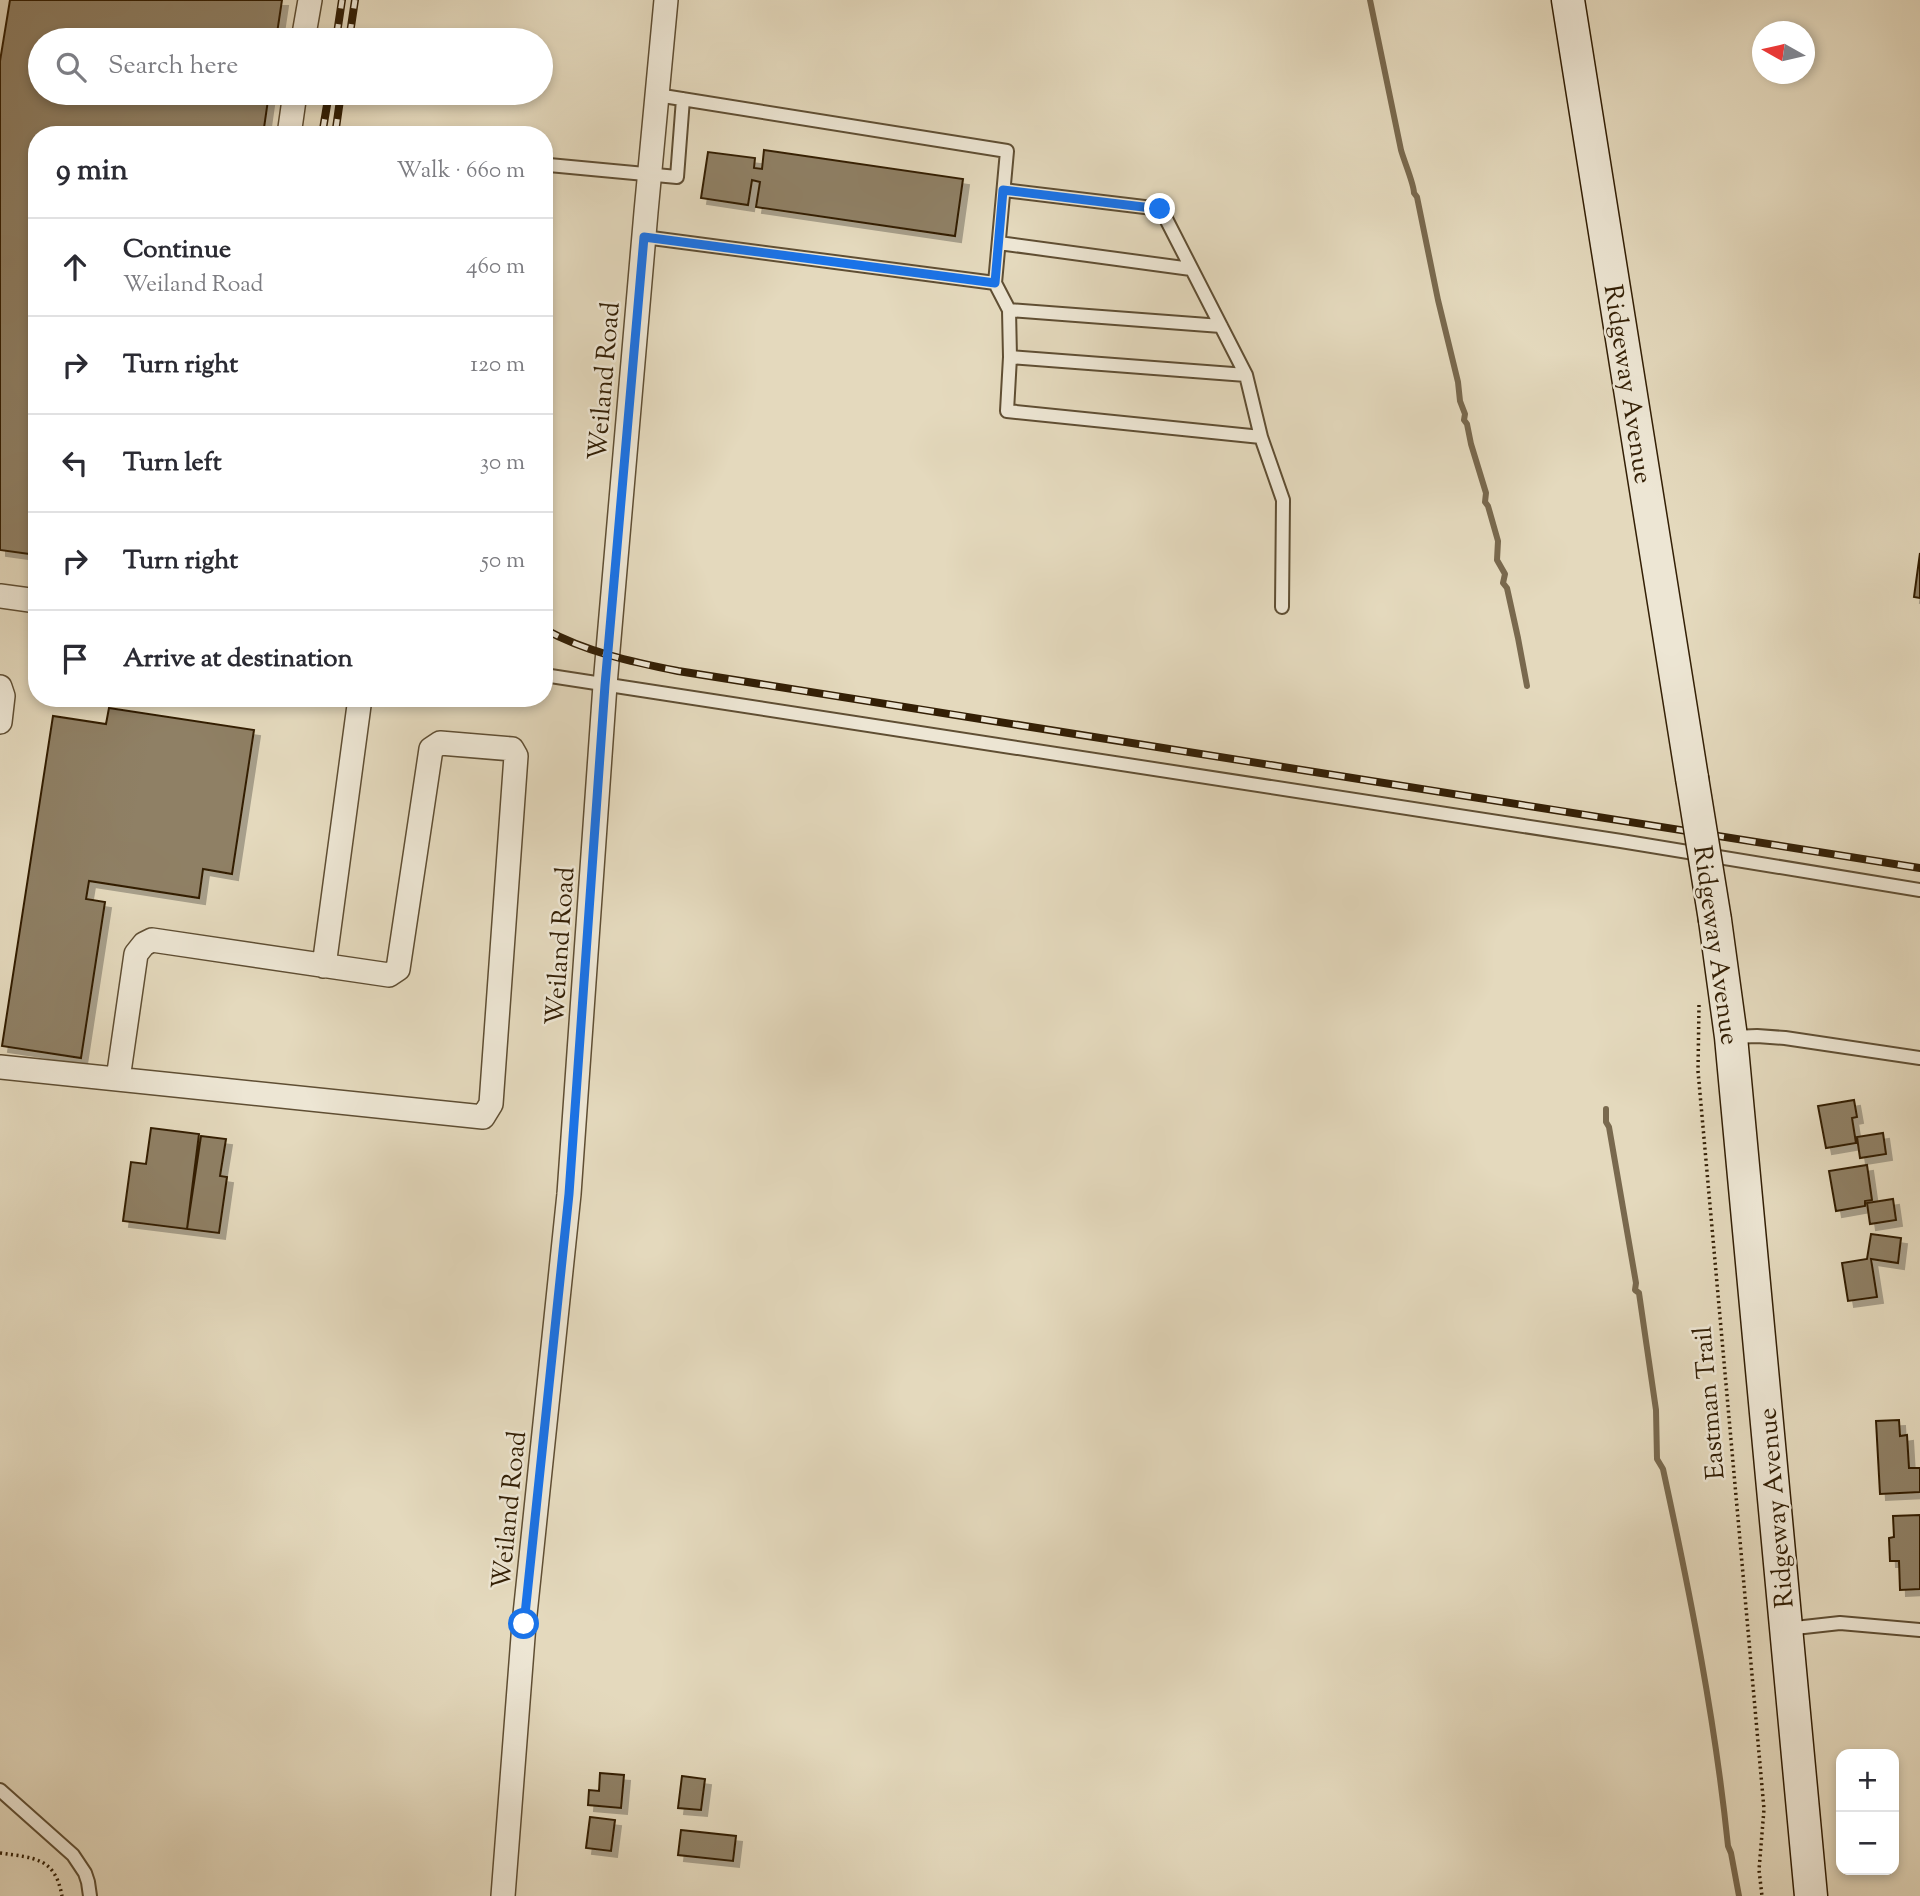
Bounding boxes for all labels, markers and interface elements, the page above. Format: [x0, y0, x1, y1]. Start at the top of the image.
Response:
north arrow [1752, 21, 1815, 84]
search box [28, 28, 553, 105]
icon: search [52, 48, 90, 86]
text: Search here [108, 48, 238, 85]
text: 9 min [56, 150, 128, 193]
text: Walk · 660 m [396, 155, 525, 188]
route end [1144, 193, 1175, 224]
text: Continue [123, 232, 231, 269]
icon: ahead [56, 248, 94, 286]
text: 460 m [466, 251, 525, 284]
text: Weiland Road [123, 269, 264, 302]
street label: Ridgeway Avenue [1593, 282, 1661, 487]
street label: Weiland Road [580, 300, 631, 462]
icon: right [56, 346, 94, 384]
text: Turn right [123, 347, 238, 384]
text: 120 m [470, 349, 525, 382]
icon: left [56, 444, 94, 482]
text: Turn left [123, 445, 222, 482]
text: 30 m [480, 447, 525, 480]
icon: right [56, 542, 94, 580]
text: Turn right [123, 543, 238, 580]
text: 50 m [481, 545, 525, 578]
icon: arrive [56, 640, 94, 678]
text: Arrive at destination [123, 641, 353, 678]
street label: Ridgeway Avenue [1682, 843, 1747, 1047]
street label: Weiland Road [537, 865, 586, 1027]
street label: Eastman Trail [1685, 1325, 1736, 1481]
street label: Ridgeway Avenue [1750, 1406, 1805, 1610]
street label: Weiland Road [484, 1429, 537, 1591]
route start [508, 1608, 539, 1639]
map controls [1836, 1749, 1899, 1875]
button: + [1836, 1749, 1899, 1812]
button: − [1836, 1812, 1899, 1875]

